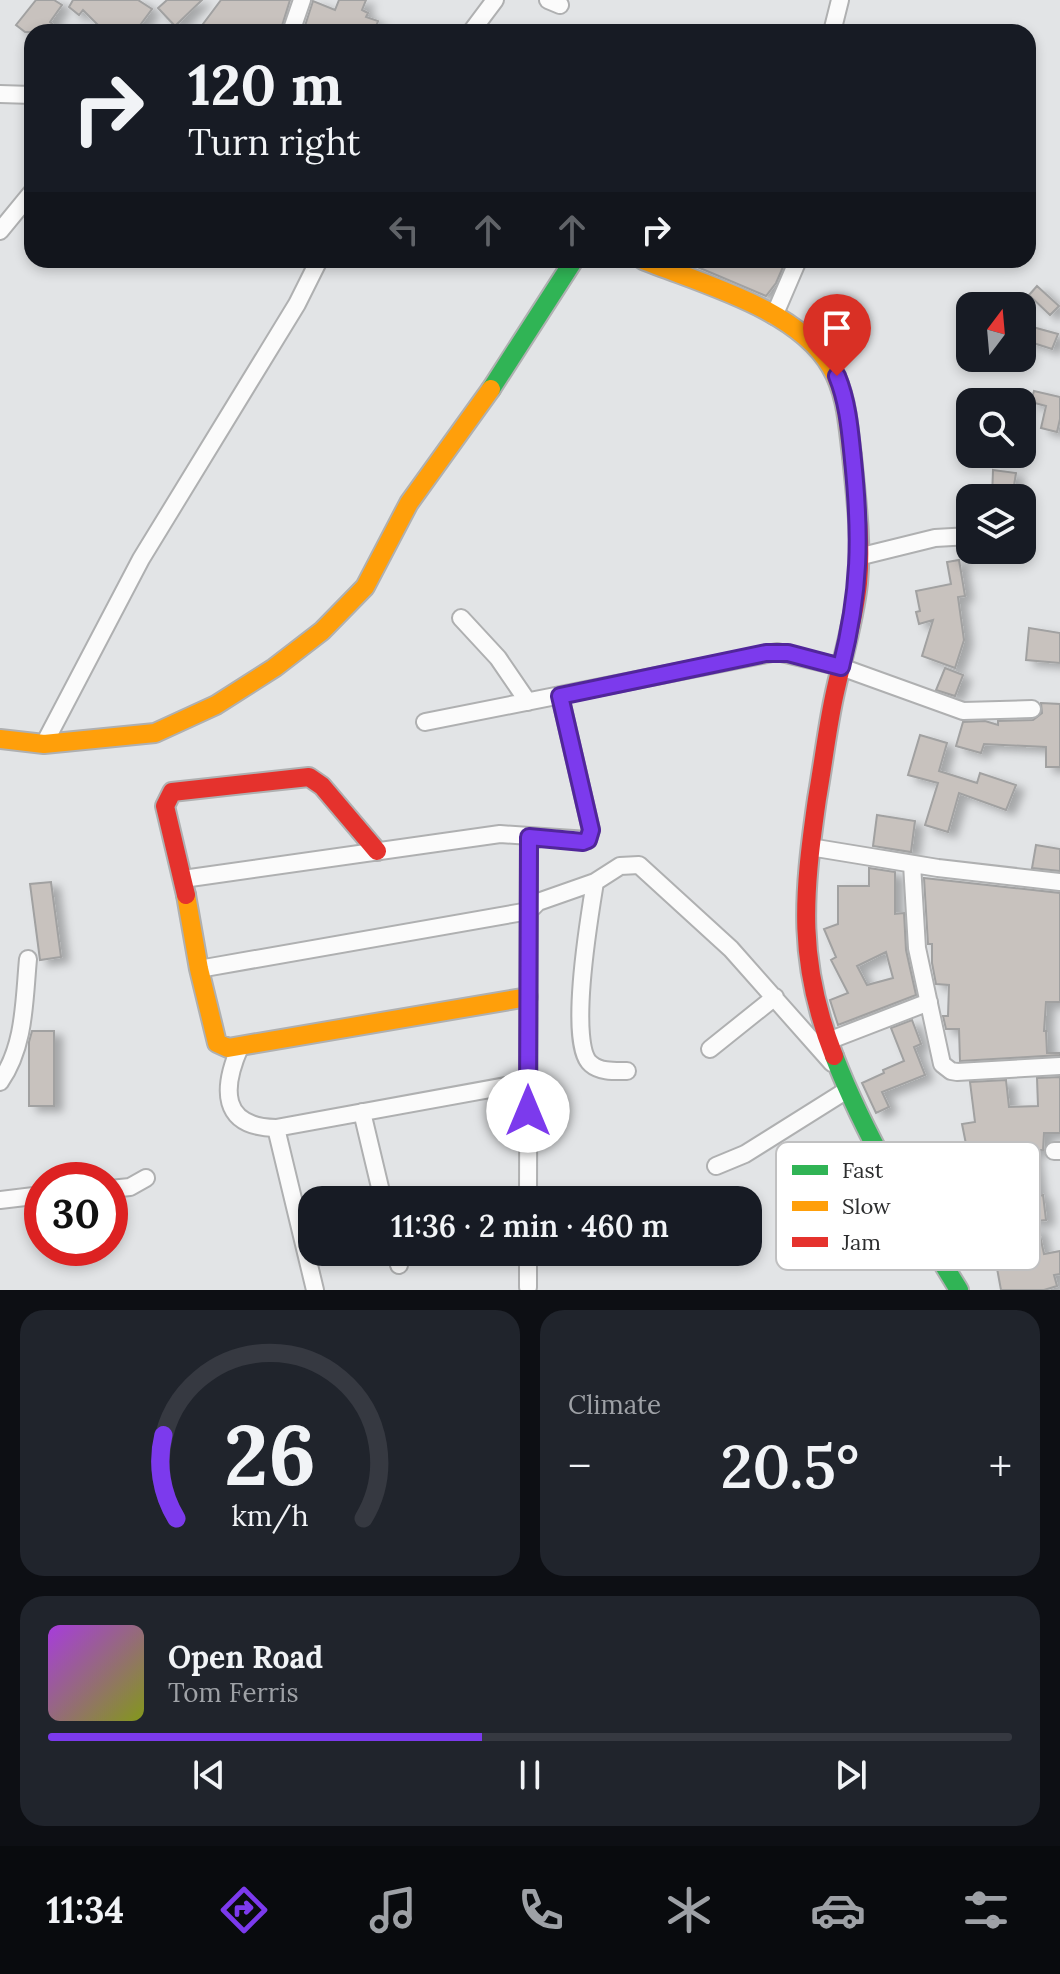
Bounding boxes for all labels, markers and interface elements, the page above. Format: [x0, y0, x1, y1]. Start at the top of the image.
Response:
text: 120 m [188, 49, 342, 120]
icon: right [56, 56, 160, 160]
text: Turn right [188, 119, 361, 165]
icon: left [382, 208, 426, 252]
icon: ahead [466, 208, 510, 252]
icon: ahead [550, 208, 594, 252]
icon: right [634, 208, 678, 252]
north arrow [956, 292, 1036, 372]
map controls [956, 292, 1036, 564]
pin [803, 294, 871, 376]
icon: arrive [815, 306, 859, 350]
button: search [956, 388, 1036, 468]
button: layers [956, 484, 1036, 564]
position arrow [486, 1069, 570, 1153]
legend [776, 1142, 1040, 1270]
text: Fast [842, 1156, 884, 1184]
speed limit sign: 30 [24, 1162, 128, 1266]
text: Slow [842, 1192, 891, 1220]
text: 11:36 · 2 min · 460 m [391, 1207, 669, 1245]
text: Jam [841, 1228, 881, 1256]
text: Climate [568, 1388, 661, 1421]
text: 26 [224, 1401, 316, 1508]
text: 20.5° [720, 1428, 860, 1504]
text: − [568, 1438, 591, 1494]
text: + [989, 1438, 1012, 1494]
text: km/h [231, 1497, 309, 1534]
text: Open Road [168, 1638, 323, 1676]
text: Tom Ferris [168, 1676, 298, 1709]
icon: previous [187, 1753, 231, 1797]
icon: pause [508, 1753, 552, 1797]
icon: next [829, 1753, 873, 1797]
icon: directions [216, 1882, 272, 1938]
icon: music [365, 1882, 421, 1938]
icon: phone [513, 1882, 569, 1938]
icon: climate [661, 1882, 717, 1938]
icon: car [810, 1882, 866, 1938]
icon: filters [958, 1882, 1014, 1938]
text: 11:34 [46, 1887, 124, 1933]

